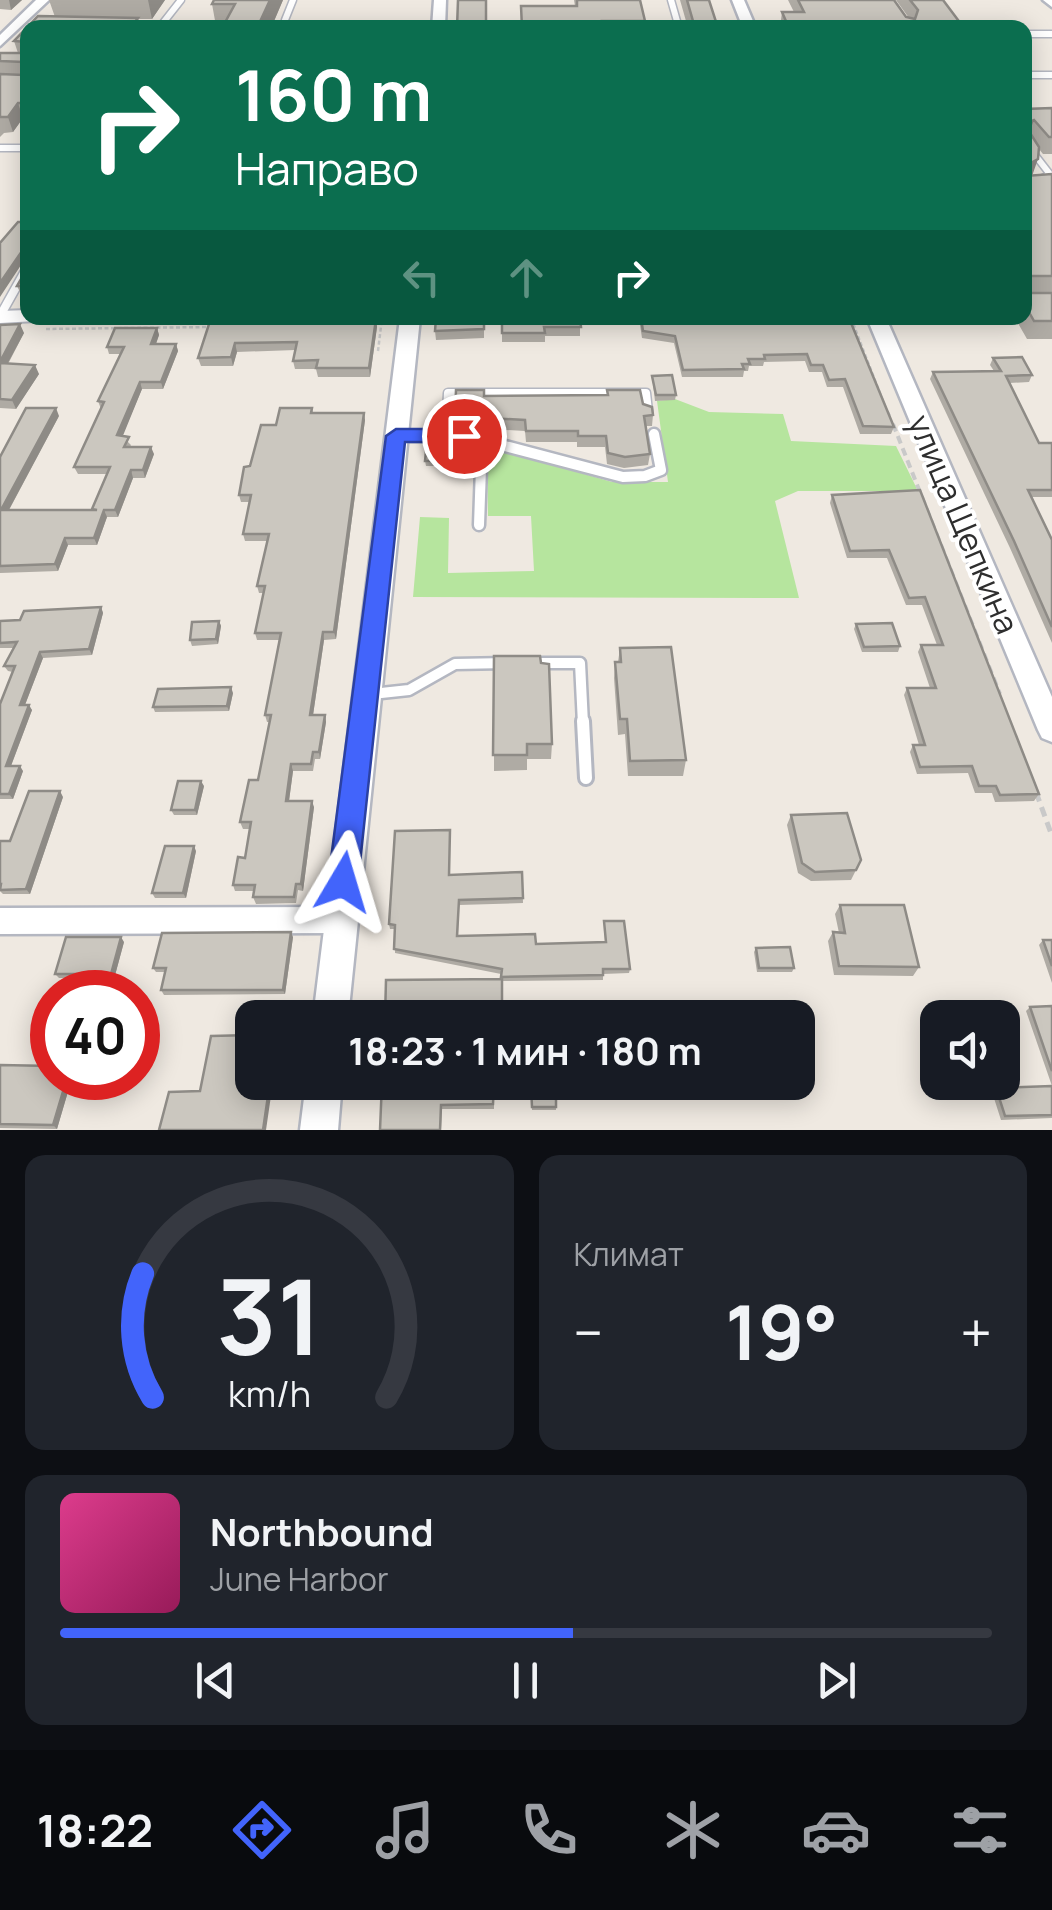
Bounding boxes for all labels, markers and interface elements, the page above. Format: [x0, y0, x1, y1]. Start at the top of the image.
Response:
text: 160 m [235, 46, 432, 142]
icon: right [70, 60, 200, 190]
text: Направо [235, 137, 419, 199]
icon: left [394, 250, 449, 305]
icon: ahead [499, 250, 554, 305]
icon: right [604, 250, 659, 305]
pin [422, 394, 507, 479]
street label: улица Щепкина [898, 408, 1030, 640]
icon: arrive [437, 409, 492, 464]
position arrow [291, 830, 395, 934]
speed limit sign: 40 [30, 970, 160, 1100]
map controls [920, 1000, 1020, 1100]
button: sound [920, 1000, 1020, 1100]
text: 18:23 · 1 мин · 180 m [348, 1024, 702, 1076]
text: Климат [574, 1232, 684, 1276]
text: 31 [216, 1244, 322, 1386]
text: 19° [725, 1280, 838, 1383]
text: − [574, 1294, 603, 1370]
text: + [960, 1294, 992, 1370]
text: km/h [228, 1369, 311, 1418]
text: Northbound [210, 1505, 434, 1557]
text: June Harbor [210, 1557, 388, 1601]
icon: previous [188, 1653, 243, 1708]
icon: pause [498, 1653, 553, 1708]
icon: next [809, 1653, 864, 1708]
icon: directions [227, 1795, 297, 1865]
icon: music [370, 1795, 440, 1865]
icon: phone [514, 1795, 584, 1865]
icon: climate [658, 1795, 728, 1865]
icon: car [801, 1795, 871, 1865]
icon: filters [945, 1795, 1015, 1865]
text: 18:22 [37, 1799, 153, 1861]

